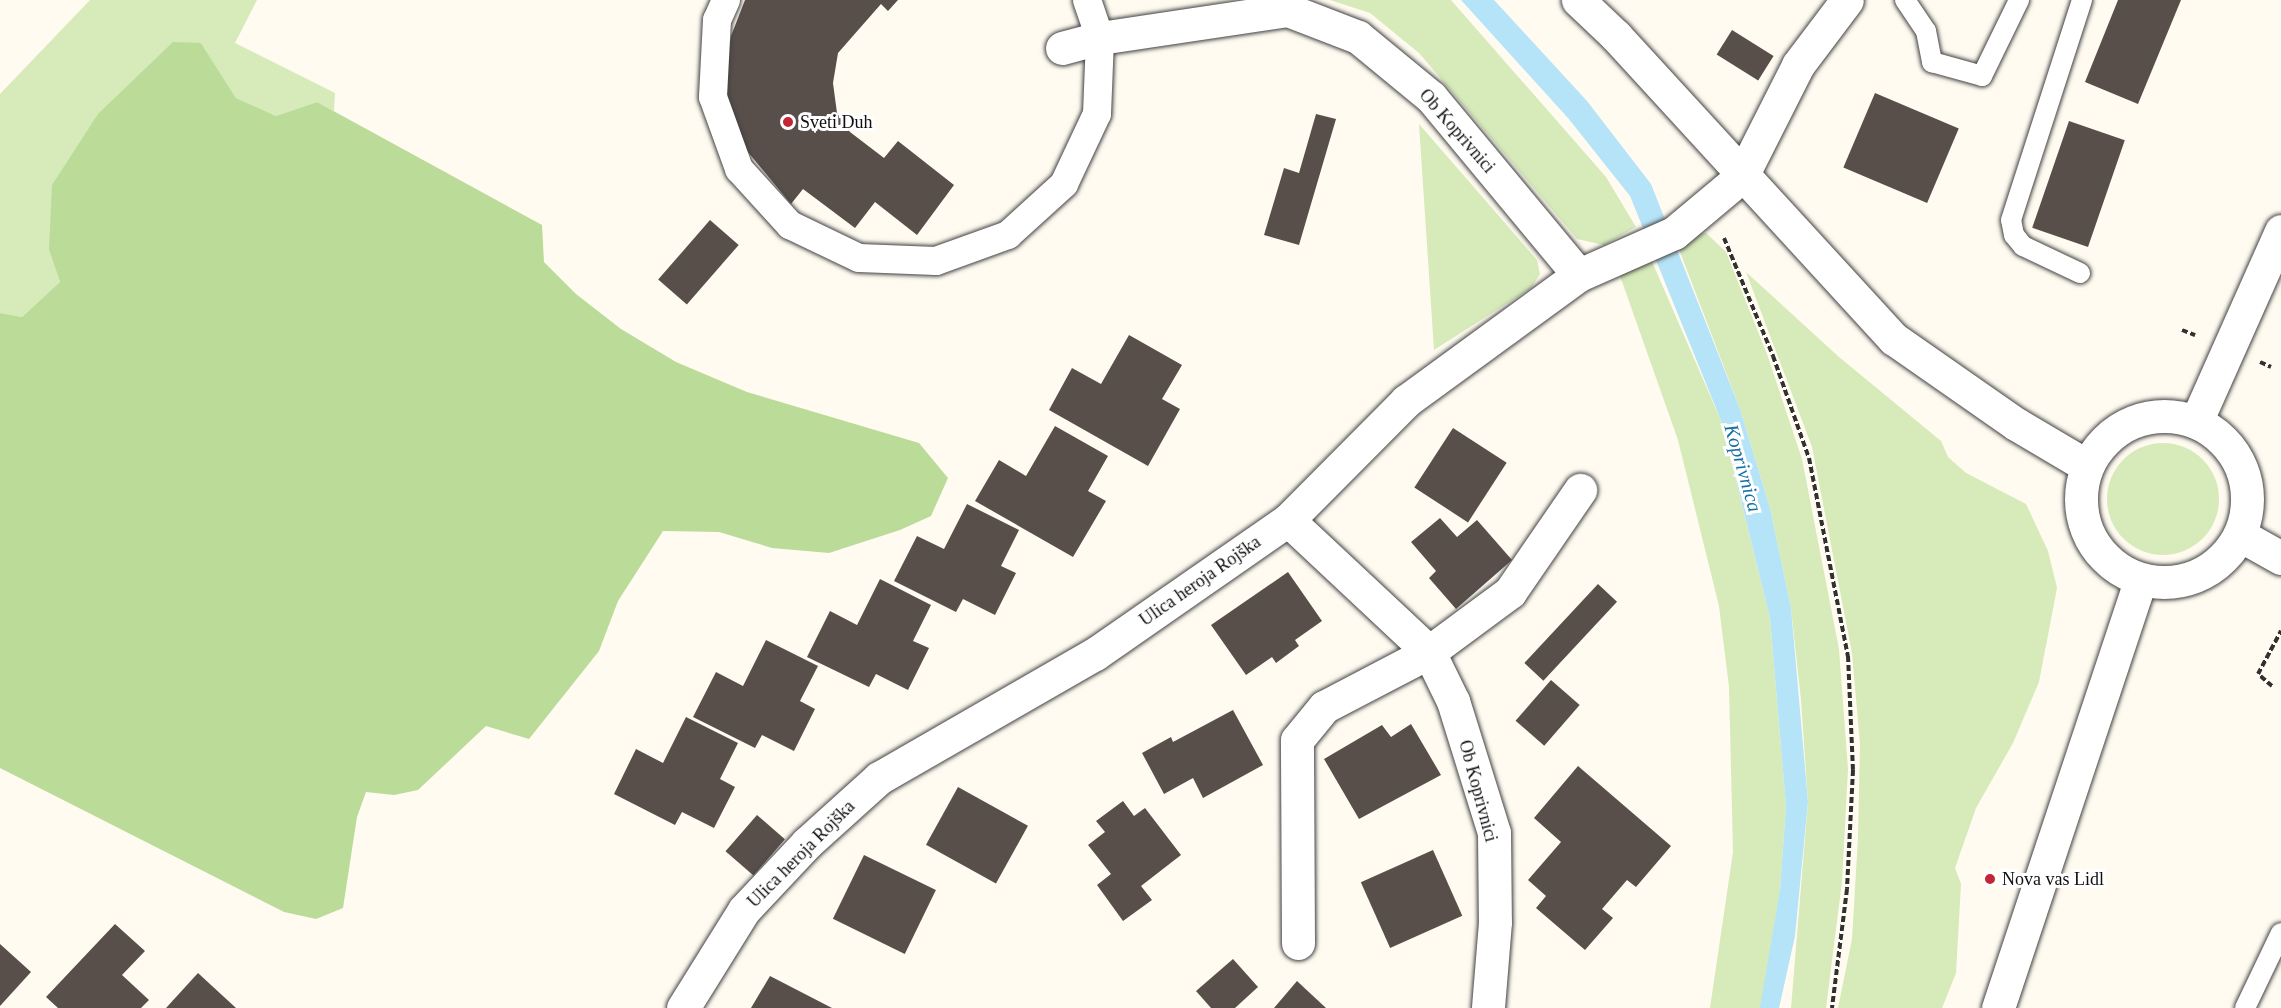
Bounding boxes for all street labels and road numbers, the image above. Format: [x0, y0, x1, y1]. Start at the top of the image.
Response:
street label: Ob Koprivnici [1415, 84, 1499, 178]
street label: Ulica heroja Rojška [1135, 531, 1265, 631]
street label: Ob Koprivnici [1454, 738, 1502, 844]
street label: Ulica heroja Rojška [743, 796, 859, 912]

